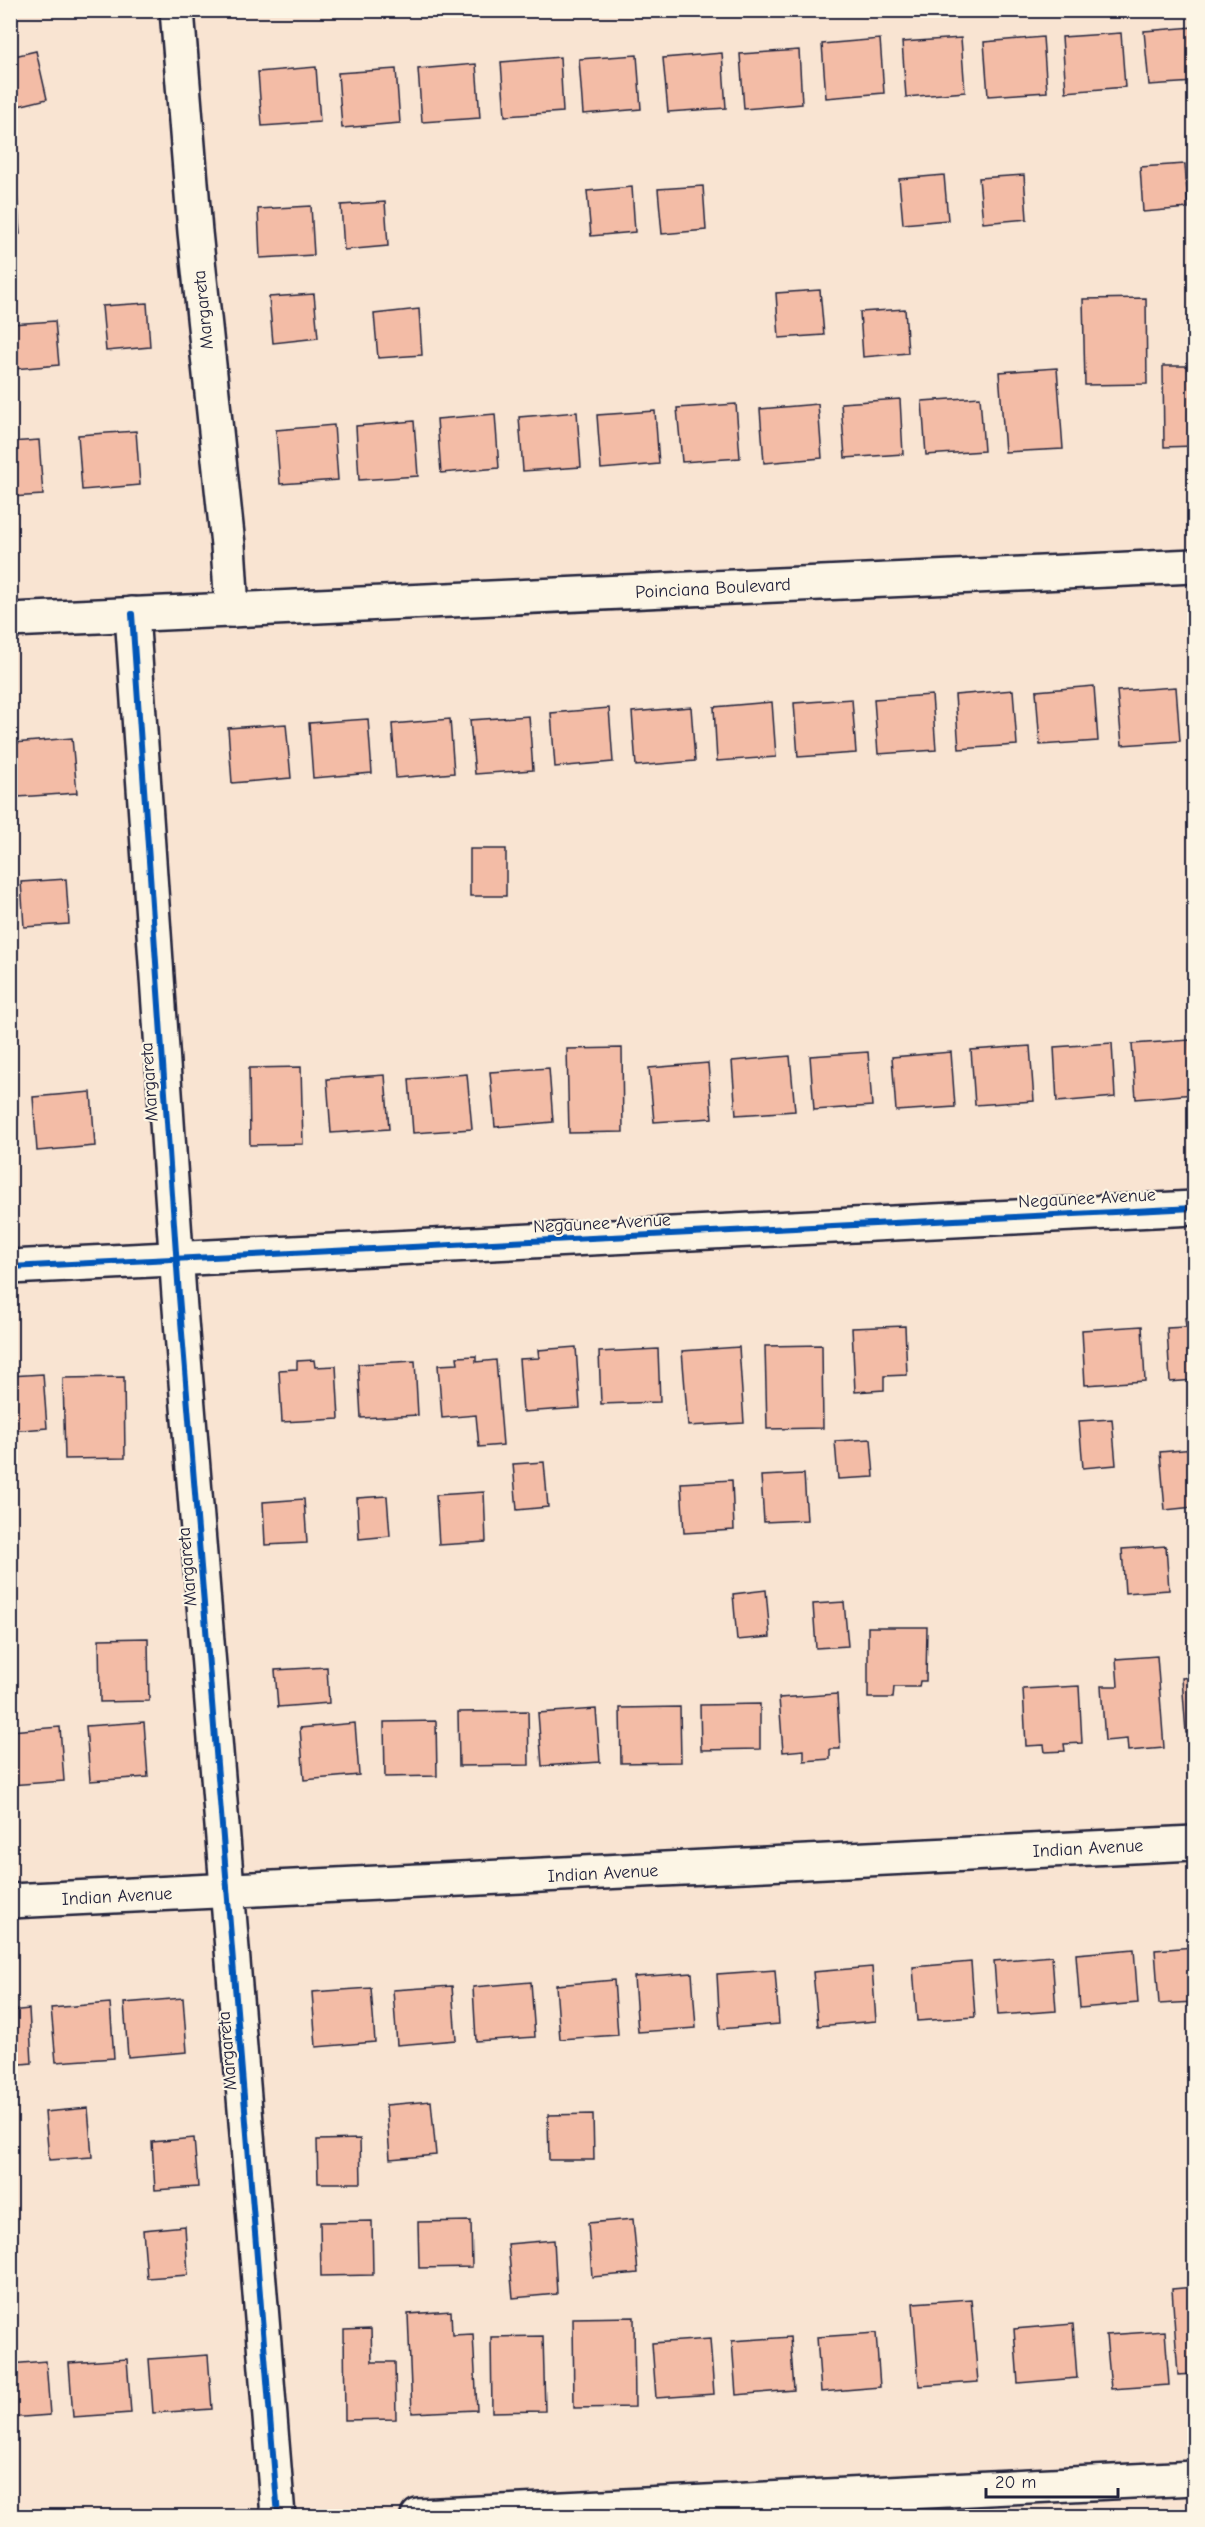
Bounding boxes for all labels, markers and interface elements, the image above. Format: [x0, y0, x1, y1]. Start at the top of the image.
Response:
street label: Margareta [189, 269, 218, 351]
street label: Poinciana Boulevard [635, 574, 791, 603]
street label: Margareta [136, 1042, 163, 1122]
street label: Negaunee Avenue [1018, 1184, 1156, 1213]
street label: Negaunee Avenue [533, 1209, 671, 1238]
street label: Margareta [174, 1526, 201, 1607]
street label: Indian Avenue [1032, 1835, 1144, 1862]
street label: Indian Avenue [547, 1860, 659, 1887]
street label: Indian Avenue [61, 1883, 173, 1910]
street label: Margareta [214, 2010, 241, 2091]
scale bar [986, 2461, 1118, 2499]
text: 20 m [995, 2472, 1036, 2493]

